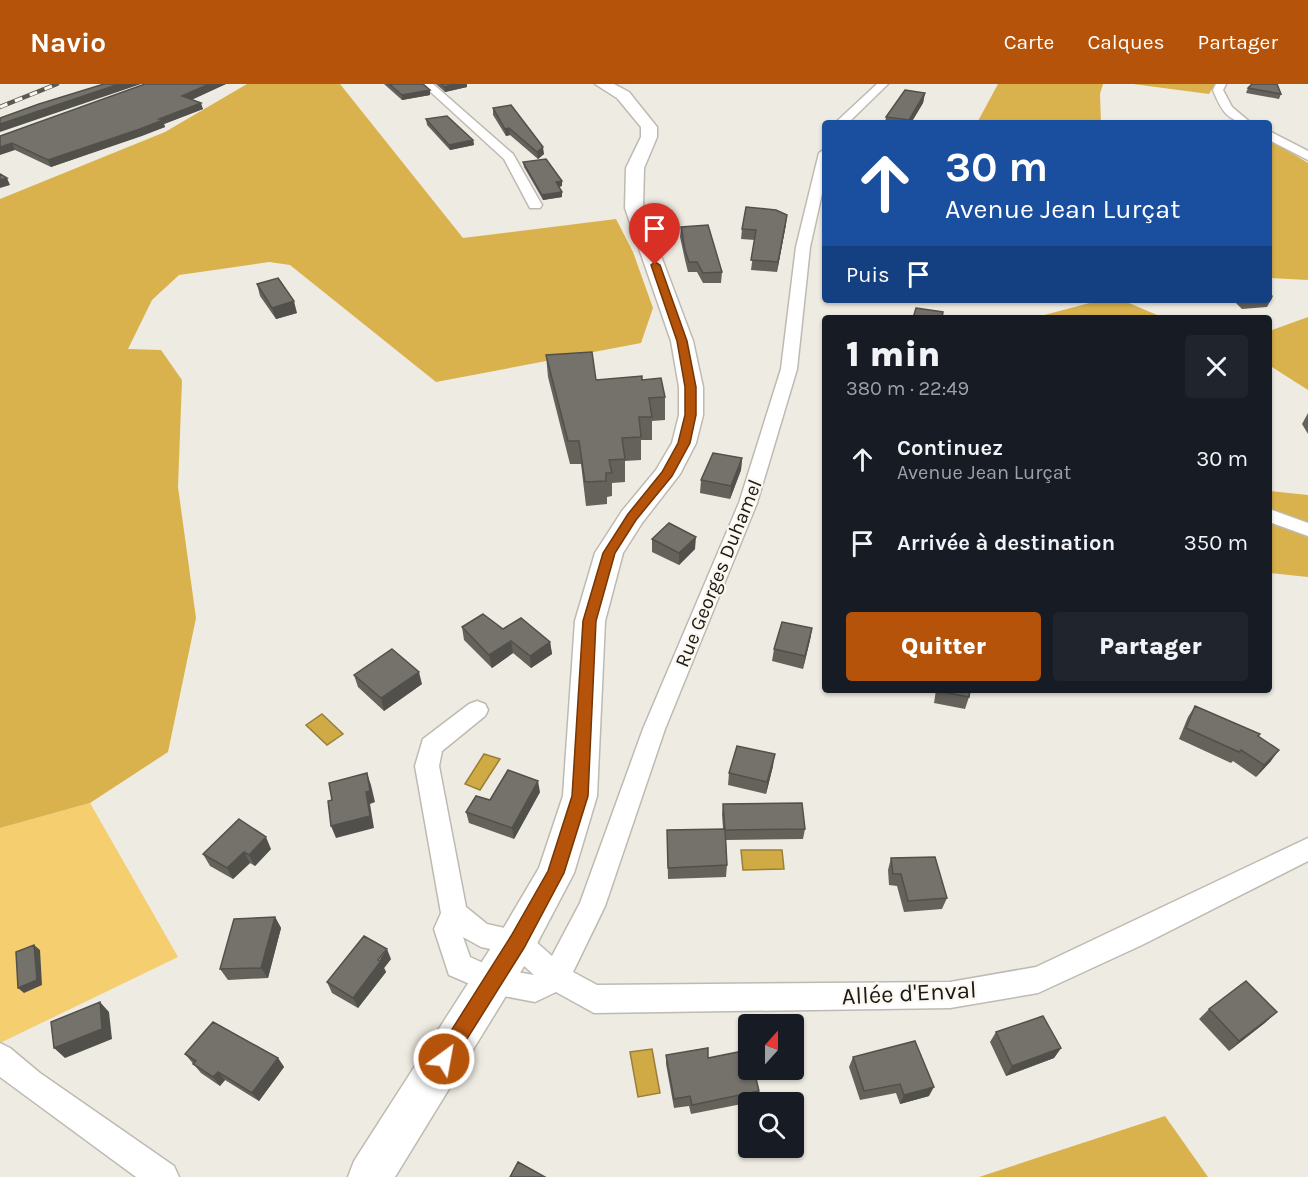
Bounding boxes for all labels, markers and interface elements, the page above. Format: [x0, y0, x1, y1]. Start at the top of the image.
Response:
text: Navio [30, 26, 106, 59]
text: Carte [1004, 30, 1054, 54]
text: Calques [1087, 30, 1165, 54]
text: Partager [1198, 30, 1278, 54]
text: 30 m [945, 142, 1048, 192]
icon: ahead [846, 144, 924, 222]
text: Avenue Jean Lurçat [945, 193, 1180, 225]
pin [629, 203, 680, 265]
icon: arrive [638, 212, 671, 245]
icon: arrive [902, 258, 935, 291]
text: Puis [846, 262, 890, 288]
text: 1 min [846, 333, 940, 375]
button: close [1185, 335, 1248, 398]
text: 380 m · 22:49 [846, 377, 969, 400]
text: Continuez [897, 435, 1003, 461]
icon: ahead [846, 443, 879, 476]
text: 30 m [1196, 446, 1248, 472]
text: Avenue Jean Lurçat [897, 461, 1071, 484]
street label: Rue Georges Duhamel [670, 476, 767, 670]
icon: arrive [846, 527, 879, 560]
text: Arrivée à destination [897, 530, 1115, 556]
text: 350 m [1184, 530, 1248, 556]
button: Quitter [846, 612, 1041, 681]
button: Partager [1053, 612, 1248, 681]
street label: Allée d'Enval [841, 975, 977, 1011]
north arrow [738, 1014, 804, 1080]
map controls [738, 1014, 804, 1158]
position arrow [412, 1027, 476, 1091]
button: search [738, 1092, 804, 1158]

